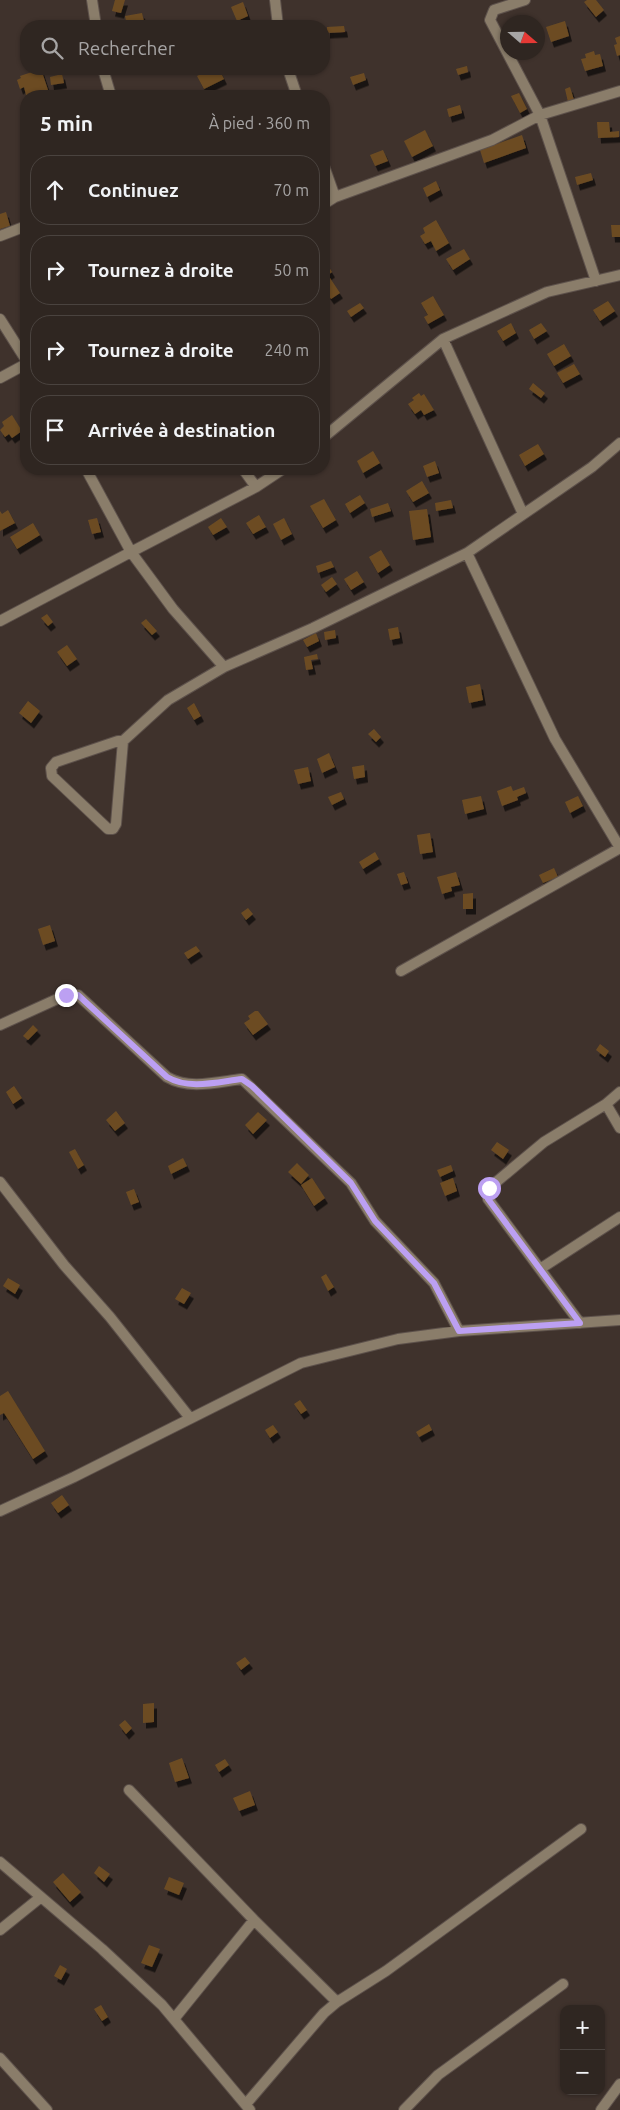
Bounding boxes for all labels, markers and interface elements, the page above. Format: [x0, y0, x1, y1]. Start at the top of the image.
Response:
north arrow [500, 15, 545, 60]
search box [20, 20, 330, 75]
icon: search [38, 34, 66, 62]
text: Rechercher [78, 37, 175, 59]
text: 5 min [40, 111, 93, 135]
text: À pied · 360 m [209, 114, 310, 132]
icon: ahead [41, 176, 69, 204]
text: Continuez [88, 179, 178, 201]
text: 70 m [273, 181, 309, 199]
icon: right [41, 256, 69, 284]
text: Tournez à droite [88, 259, 234, 281]
text: 50 m [273, 261, 309, 279]
icon: right [41, 336, 69, 364]
text: Tournez à droite [88, 339, 234, 361]
text: 240 m [264, 341, 309, 359]
icon: arrive [41, 416, 69, 444]
text: Arrivée à destination [88, 419, 275, 441]
route end [55, 984, 78, 1007]
route start [478, 1177, 501, 1200]
map controls [560, 2005, 605, 2095]
button: + [560, 2005, 605, 2050]
button: − [560, 2050, 605, 2095]

